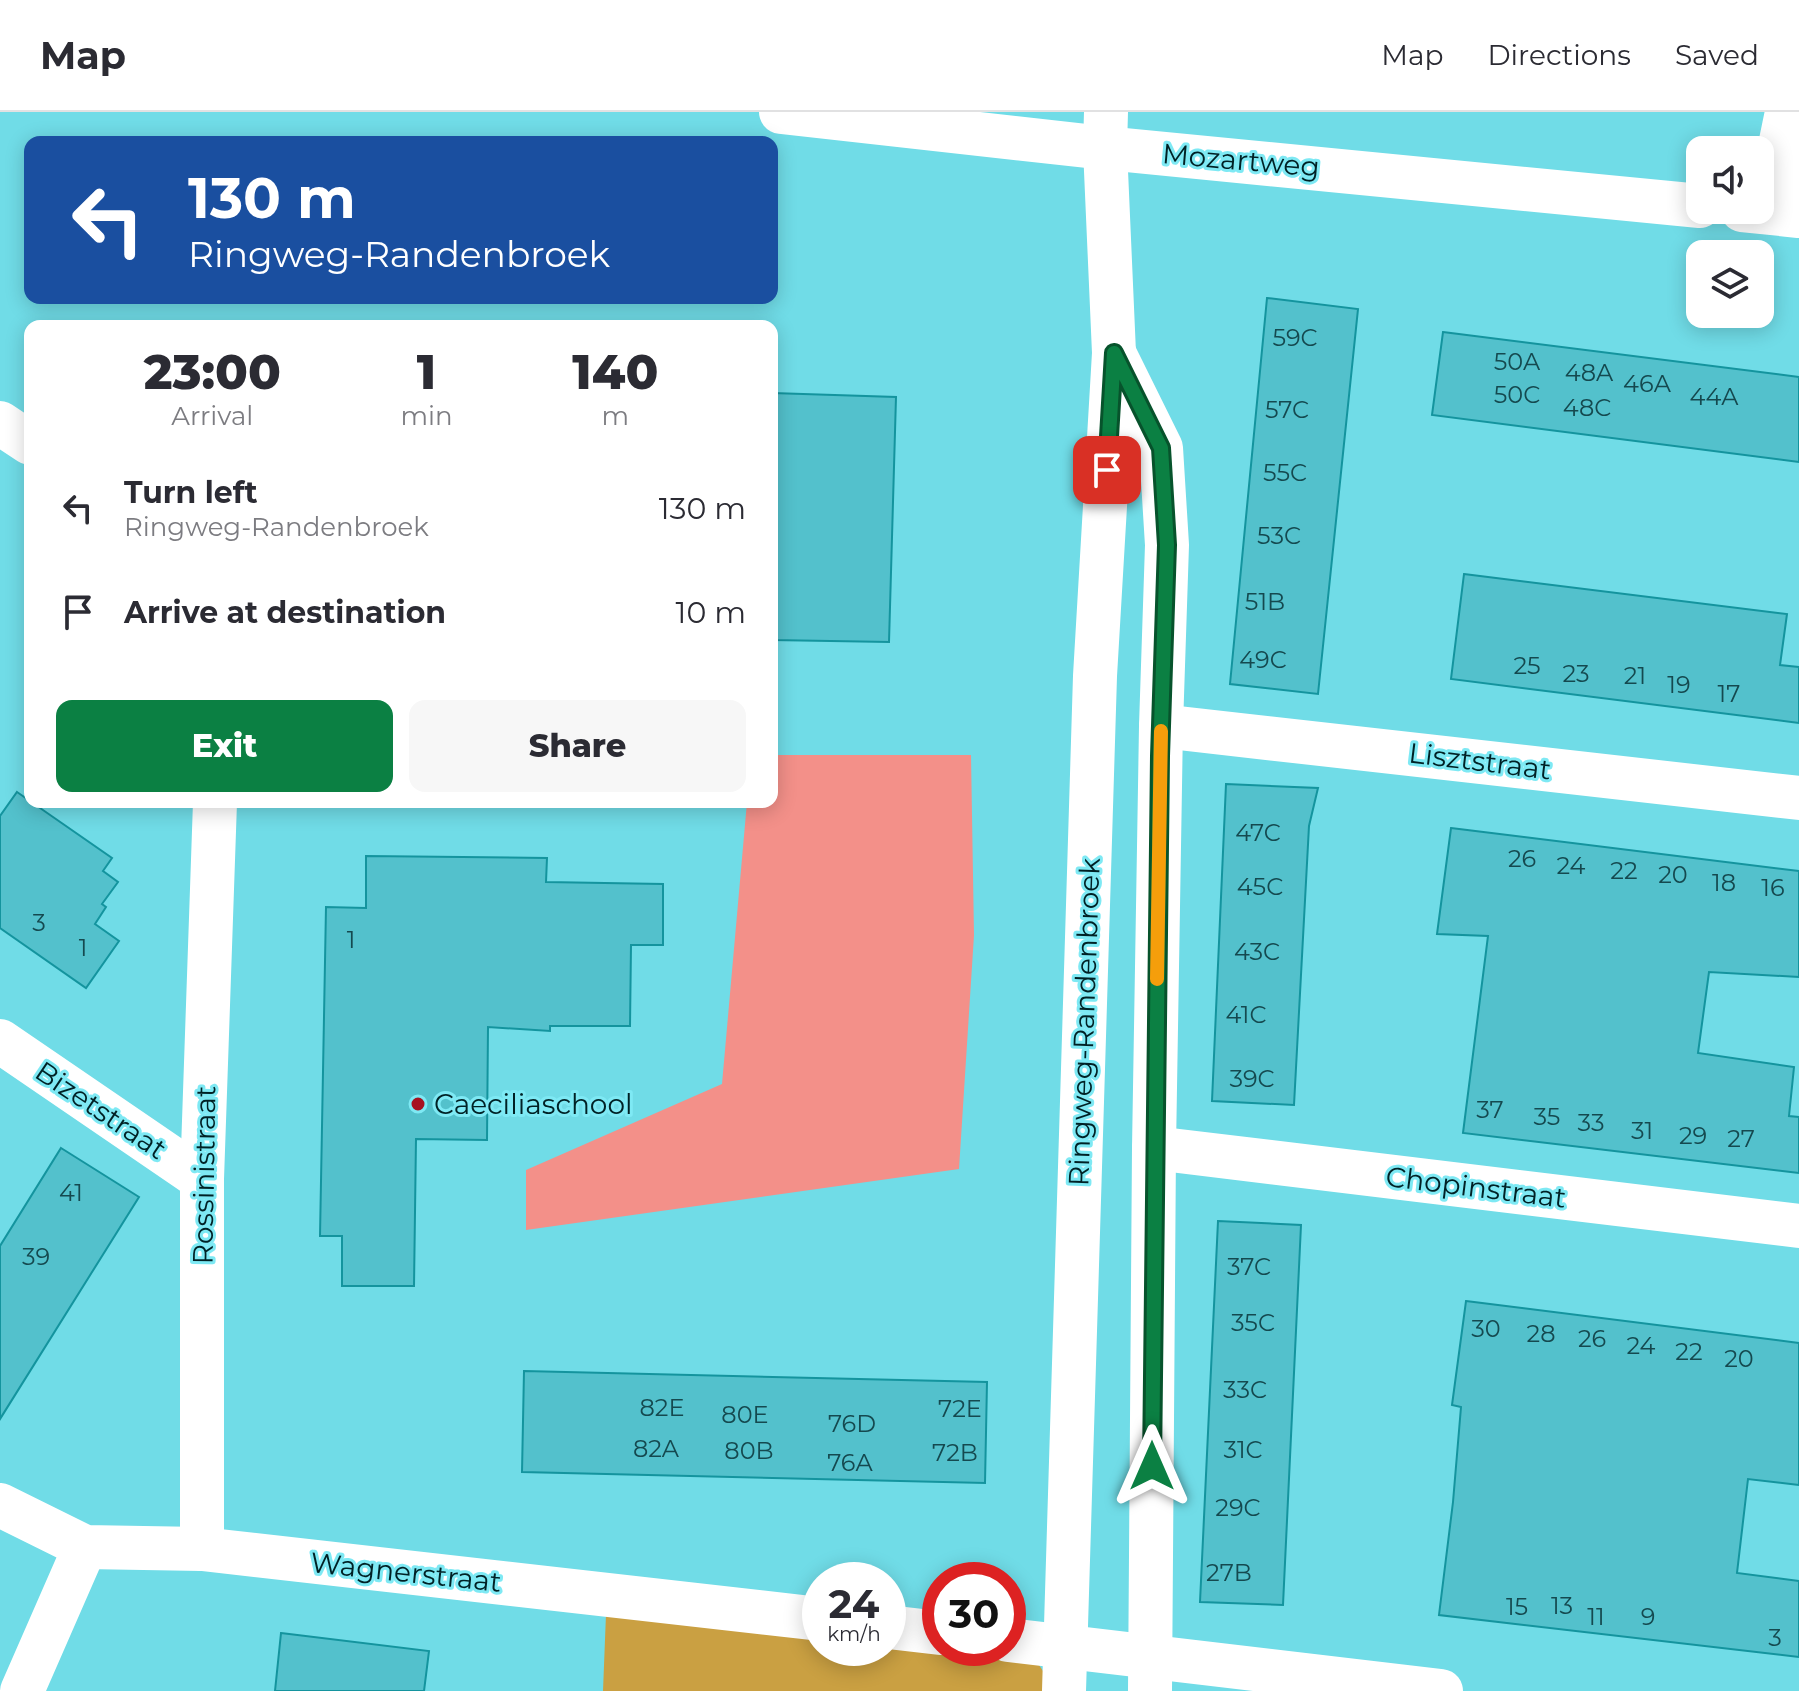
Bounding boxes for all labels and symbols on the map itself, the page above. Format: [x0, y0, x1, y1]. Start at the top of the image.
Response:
street label: Mozartweg [1161, 136, 1321, 184]
house number: 59C [1272, 323, 1318, 352]
house number: 50A [1494, 347, 1541, 376]
house number: 48A [1565, 358, 1614, 387]
house number: 46A [1623, 369, 1672, 398]
house number: 50C [1494, 380, 1540, 409]
house number: 44A [1690, 382, 1739, 411]
house number: 48C [1563, 393, 1611, 422]
house number: 57C [1265, 395, 1309, 424]
pin [1073, 436, 1141, 504]
house number: 55C [1263, 458, 1307, 487]
house number: 53C [1257, 521, 1301, 550]
house number: 51B [1245, 587, 1285, 616]
house number: 49C [1239, 645, 1287, 674]
house number: 25 [1513, 651, 1541, 680]
house number: 23 [1562, 659, 1590, 688]
house number: 21 [1624, 661, 1646, 690]
house number: 19 [1667, 670, 1691, 699]
house number: 17 [1718, 679, 1740, 708]
street label: Lisztstraat [1407, 735, 1553, 787]
house number: 47C [1235, 818, 1281, 847]
house number: 26 [1508, 844, 1536, 873]
house number: 24 [1557, 851, 1586, 880]
house number: 22 [1610, 856, 1638, 885]
street label: Ringweg-Randenbroek [1061, 857, 1107, 1187]
house number: 20 [1658, 860, 1688, 889]
house number: 18 [1712, 868, 1736, 897]
house number: 45C [1237, 872, 1283, 901]
house number: 16 [1761, 873, 1785, 902]
house number: 3 [32, 908, 46, 937]
house number: 1 [347, 925, 355, 954]
house number: 1 [79, 933, 87, 962]
house number: 43C [1234, 937, 1280, 966]
house number: 41C [1226, 1000, 1266, 1029]
street label: Bizetstraat [29, 1054, 173, 1166]
house number: 39C [1229, 1064, 1275, 1093]
street label: Rossinistraat [185, 1085, 223, 1265]
place label: Caeciliaschool [434, 1087, 633, 1121]
marker: Caeciliaschool [409, 1095, 427, 1113]
house number: 37 [1476, 1095, 1504, 1124]
house number: 35 [1534, 1102, 1560, 1131]
house number: 33 [1578, 1108, 1604, 1137]
house number: 31 [1631, 1116, 1653, 1145]
house number: 29 [1679, 1121, 1707, 1150]
house number: 27 [1727, 1124, 1755, 1153]
street label: Chopinstraat [1384, 1159, 1568, 1215]
house number: 41 [59, 1178, 83, 1207]
house number: 39 [22, 1242, 50, 1271]
house number: 37C [1227, 1252, 1271, 1281]
house number: 35C [1231, 1308, 1275, 1337]
house number: 30 [1471, 1314, 1501, 1343]
house number: 28 [1527, 1319, 1555, 1348]
house number: 26 [1578, 1324, 1606, 1353]
house number: 24 [1627, 1331, 1656, 1360]
house number: 22 [1675, 1337, 1703, 1366]
house number: 20 [1724, 1344, 1754, 1373]
house number: 33C [1223, 1375, 1267, 1404]
house number: 82E [640, 1393, 685, 1422]
house number: 72E [938, 1394, 982, 1423]
house number: 80E [721, 1400, 769, 1429]
house number: 76D [828, 1409, 876, 1438]
position arrow [1110, 1424, 1194, 1508]
house number: 82A [633, 1434, 680, 1463]
house number: 31C [1223, 1435, 1263, 1464]
house number: 80B [724, 1436, 774, 1465]
house number: 72B [932, 1438, 978, 1467]
house number: 76A [827, 1448, 874, 1477]
house number: 29C [1215, 1493, 1261, 1522]
street label: Wagnerstraat [309, 1545, 503, 1599]
house number: 27B [1206, 1558, 1252, 1587]
speed limit sign: 30 [922, 1562, 1026, 1666]
house number: 13 [1551, 1591, 1573, 1620]
house number: 15 [1506, 1592, 1528, 1621]
house number: 11 [1587, 1602, 1605, 1631]
house number: 9 [1641, 1602, 1655, 1631]
house number: 3 [1768, 1623, 1782, 1652]

